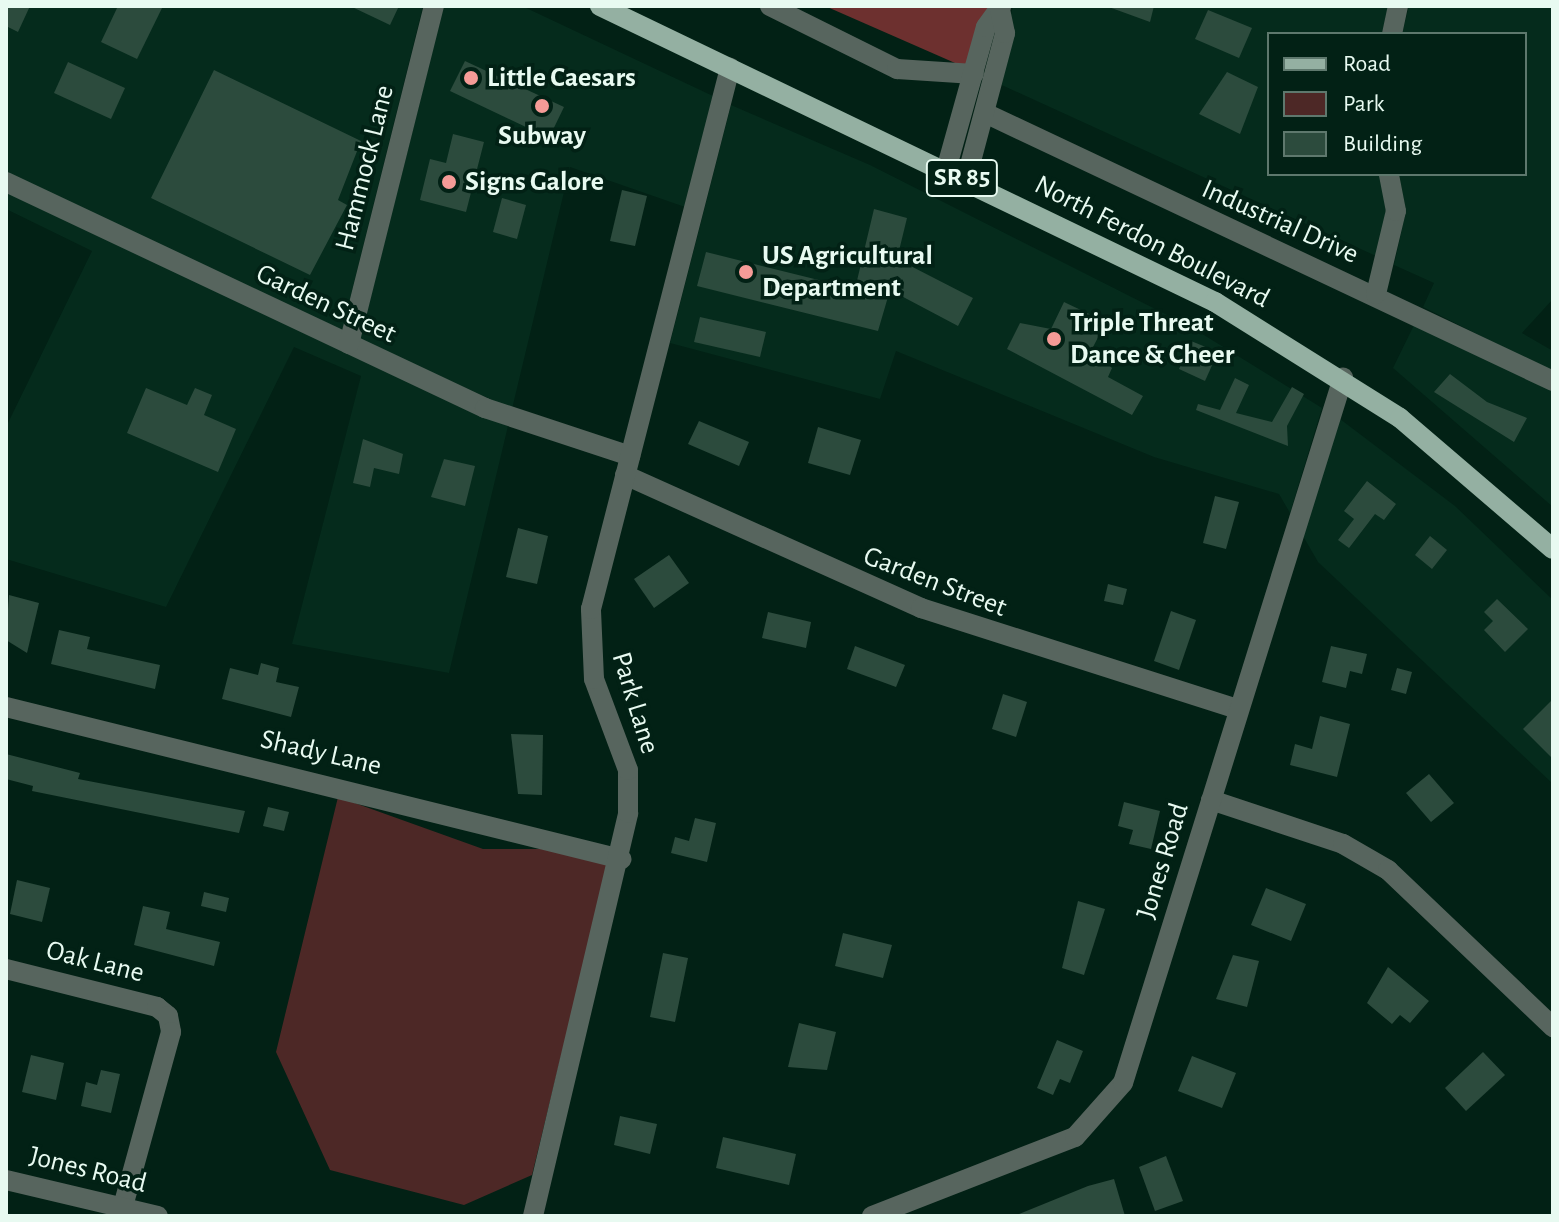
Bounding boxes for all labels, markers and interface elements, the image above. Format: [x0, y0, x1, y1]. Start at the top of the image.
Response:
legend [1267, 32, 1527, 176]
text: Road [1343, 52, 1391, 76]
place label: Little Caesars [487, 61, 636, 95]
marker: Little Caesars [462, 69, 480, 87]
street label: Hammock Lane [328, 82, 402, 254]
text: Park [1343, 92, 1384, 116]
marker: Subway [533, 97, 551, 115]
place label: Subway [498, 119, 586, 153]
text: Building [1343, 132, 1422, 156]
road number: SR 85 [924, 156, 1000, 200]
place label: Signs Galore [465, 165, 604, 199]
street label: North Ferdon Boulevard [1029, 168, 1275, 316]
street label: Industrial Drive [1196, 172, 1364, 272]
marker: Signs Galore [440, 173, 458, 191]
place label: US Agricultural Department [762, 239, 933, 305]
street label: Garden Street [251, 257, 401, 351]
marker: US Agricultural Department [737, 263, 755, 281]
place label: Triple Threat Dance & Cheer [1070, 306, 1234, 372]
marker: Triple Threat Dance & Cheer [1045, 330, 1063, 348]
street label: Garden Street [859, 539, 1011, 625]
street label: Park Lane [604, 648, 666, 758]
street label: Shady Lane [257, 723, 385, 783]
street label: Jones Road [1129, 799, 1197, 923]
street label: Oak Lane [43, 934, 147, 990]
street label: Jones Road [26, 1139, 150, 1201]

